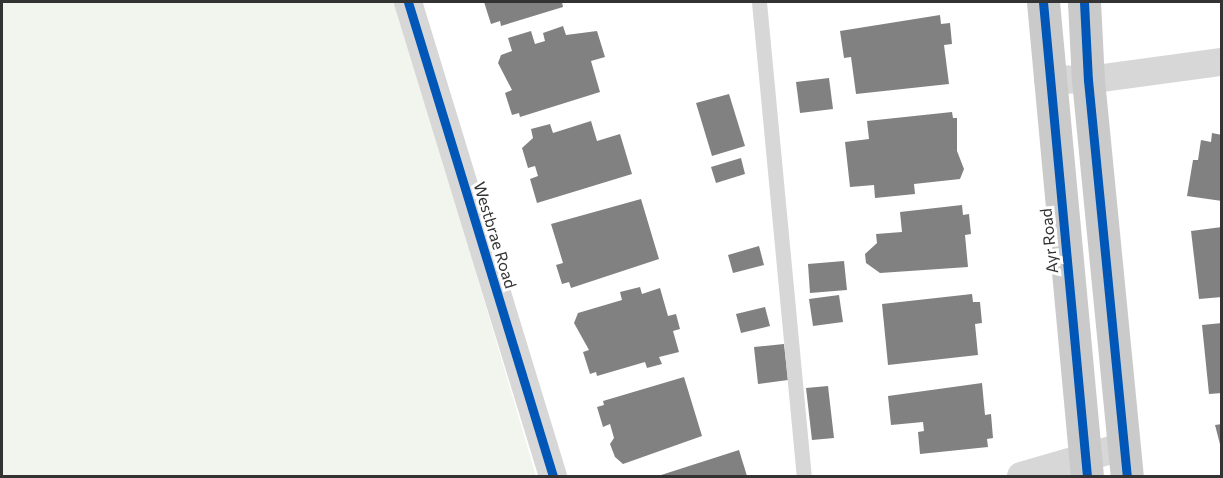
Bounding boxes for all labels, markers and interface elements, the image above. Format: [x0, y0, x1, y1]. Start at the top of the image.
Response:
street label: Westbrae Road [470, 179, 520, 291]
street label: Ayr Road [1036, 207, 1062, 275]

